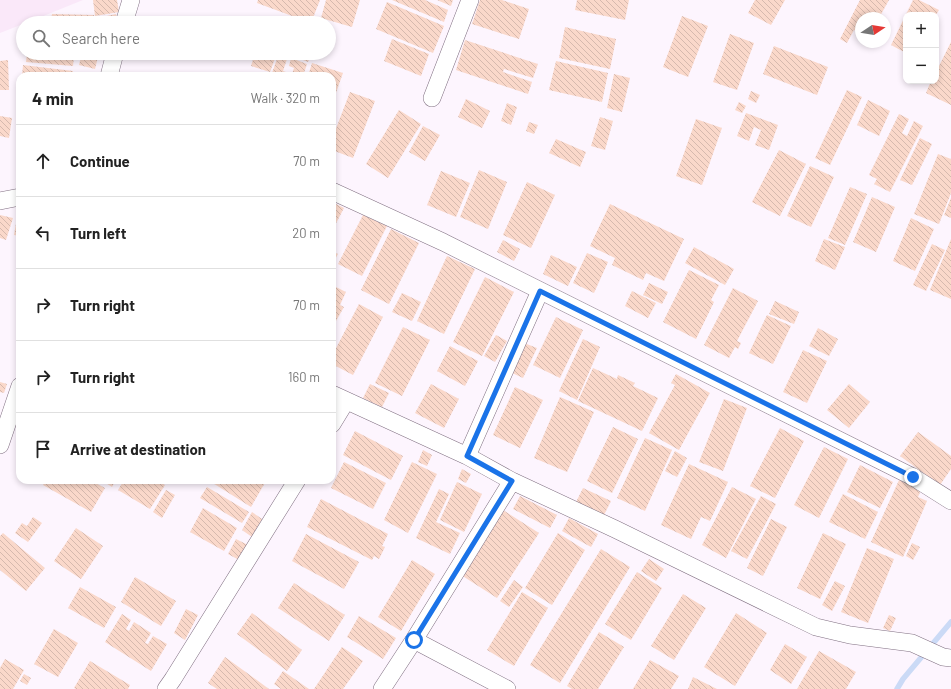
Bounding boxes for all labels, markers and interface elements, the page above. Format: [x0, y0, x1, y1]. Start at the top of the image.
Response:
north arrow [855, 12, 891, 48]
map controls [903, 12, 939, 84]
button: + [903, 12, 939, 48]
search box [16, 16, 336, 60]
icon: search [30, 27, 52, 49]
text: Search here [62, 29, 140, 47]
button: − [903, 48, 939, 84]
text: 4 min [32, 88, 74, 108]
text: Walk · 320 m [251, 90, 320, 106]
icon: ahead [32, 150, 54, 172]
text: Continue [70, 152, 130, 170]
text: 70 m [293, 153, 320, 169]
icon: left [32, 222, 54, 244]
text: Turn left [70, 224, 126, 242]
text: 20 m [292, 225, 320, 241]
icon: right [32, 294, 54, 316]
text: Turn right [70, 296, 135, 314]
text: 70 m [293, 297, 320, 313]
icon: right [32, 366, 54, 388]
text: Turn right [70, 368, 135, 386]
text: 160 m [288, 369, 320, 385]
icon: arrive [32, 438, 54, 460]
text: Arrive at destination [70, 440, 206, 458]
route end [904, 468, 922, 486]
route start [405, 631, 423, 649]

